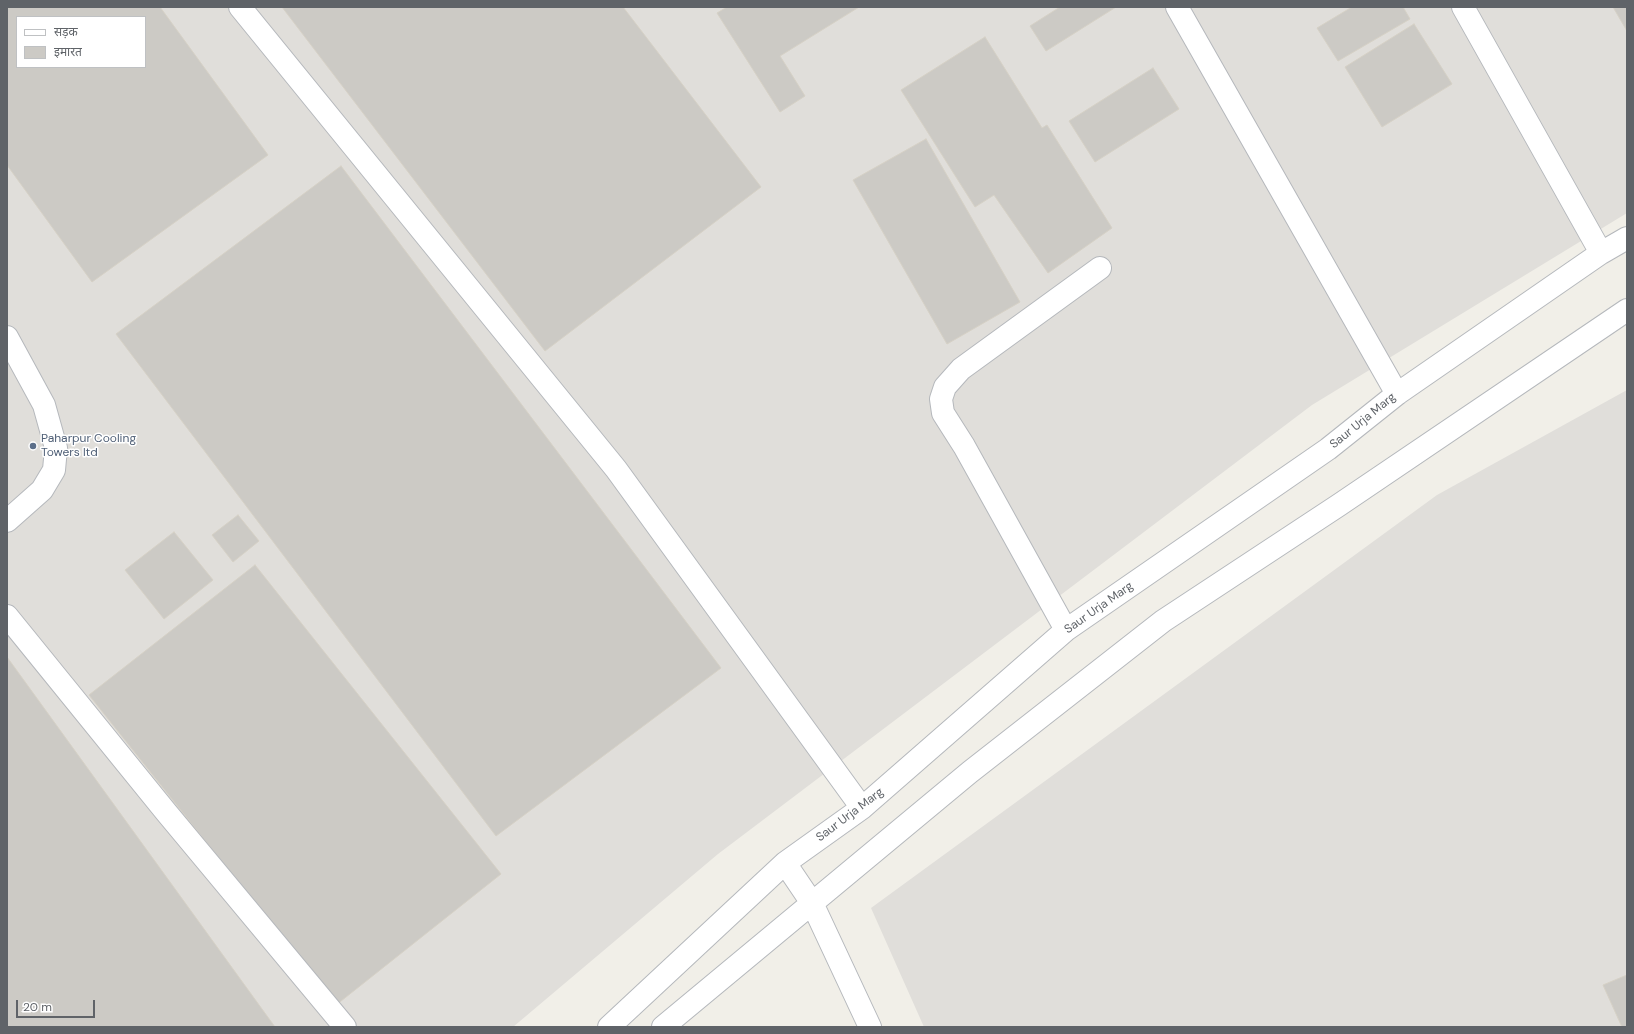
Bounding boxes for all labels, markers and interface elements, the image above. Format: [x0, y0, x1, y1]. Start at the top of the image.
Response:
legend [16, 16, 146, 68]
text: सड़क [54, 24, 78, 40]
text: इमारत [54, 44, 82, 60]
street label: Saur Urja Marg [1327, 390, 1399, 452]
place label: Paharpur Cooling Towers ltd [41, 432, 136, 460]
marker: Paharpur Cooling Towers ltd [28, 441, 38, 451]
street label: Saur Urja Marg [1062, 579, 1136, 637]
street label: Saur Urja Marg [814, 785, 886, 845]
scale bar [18, 992, 97, 1018]
text: 20 m [23, 999, 52, 1015]

